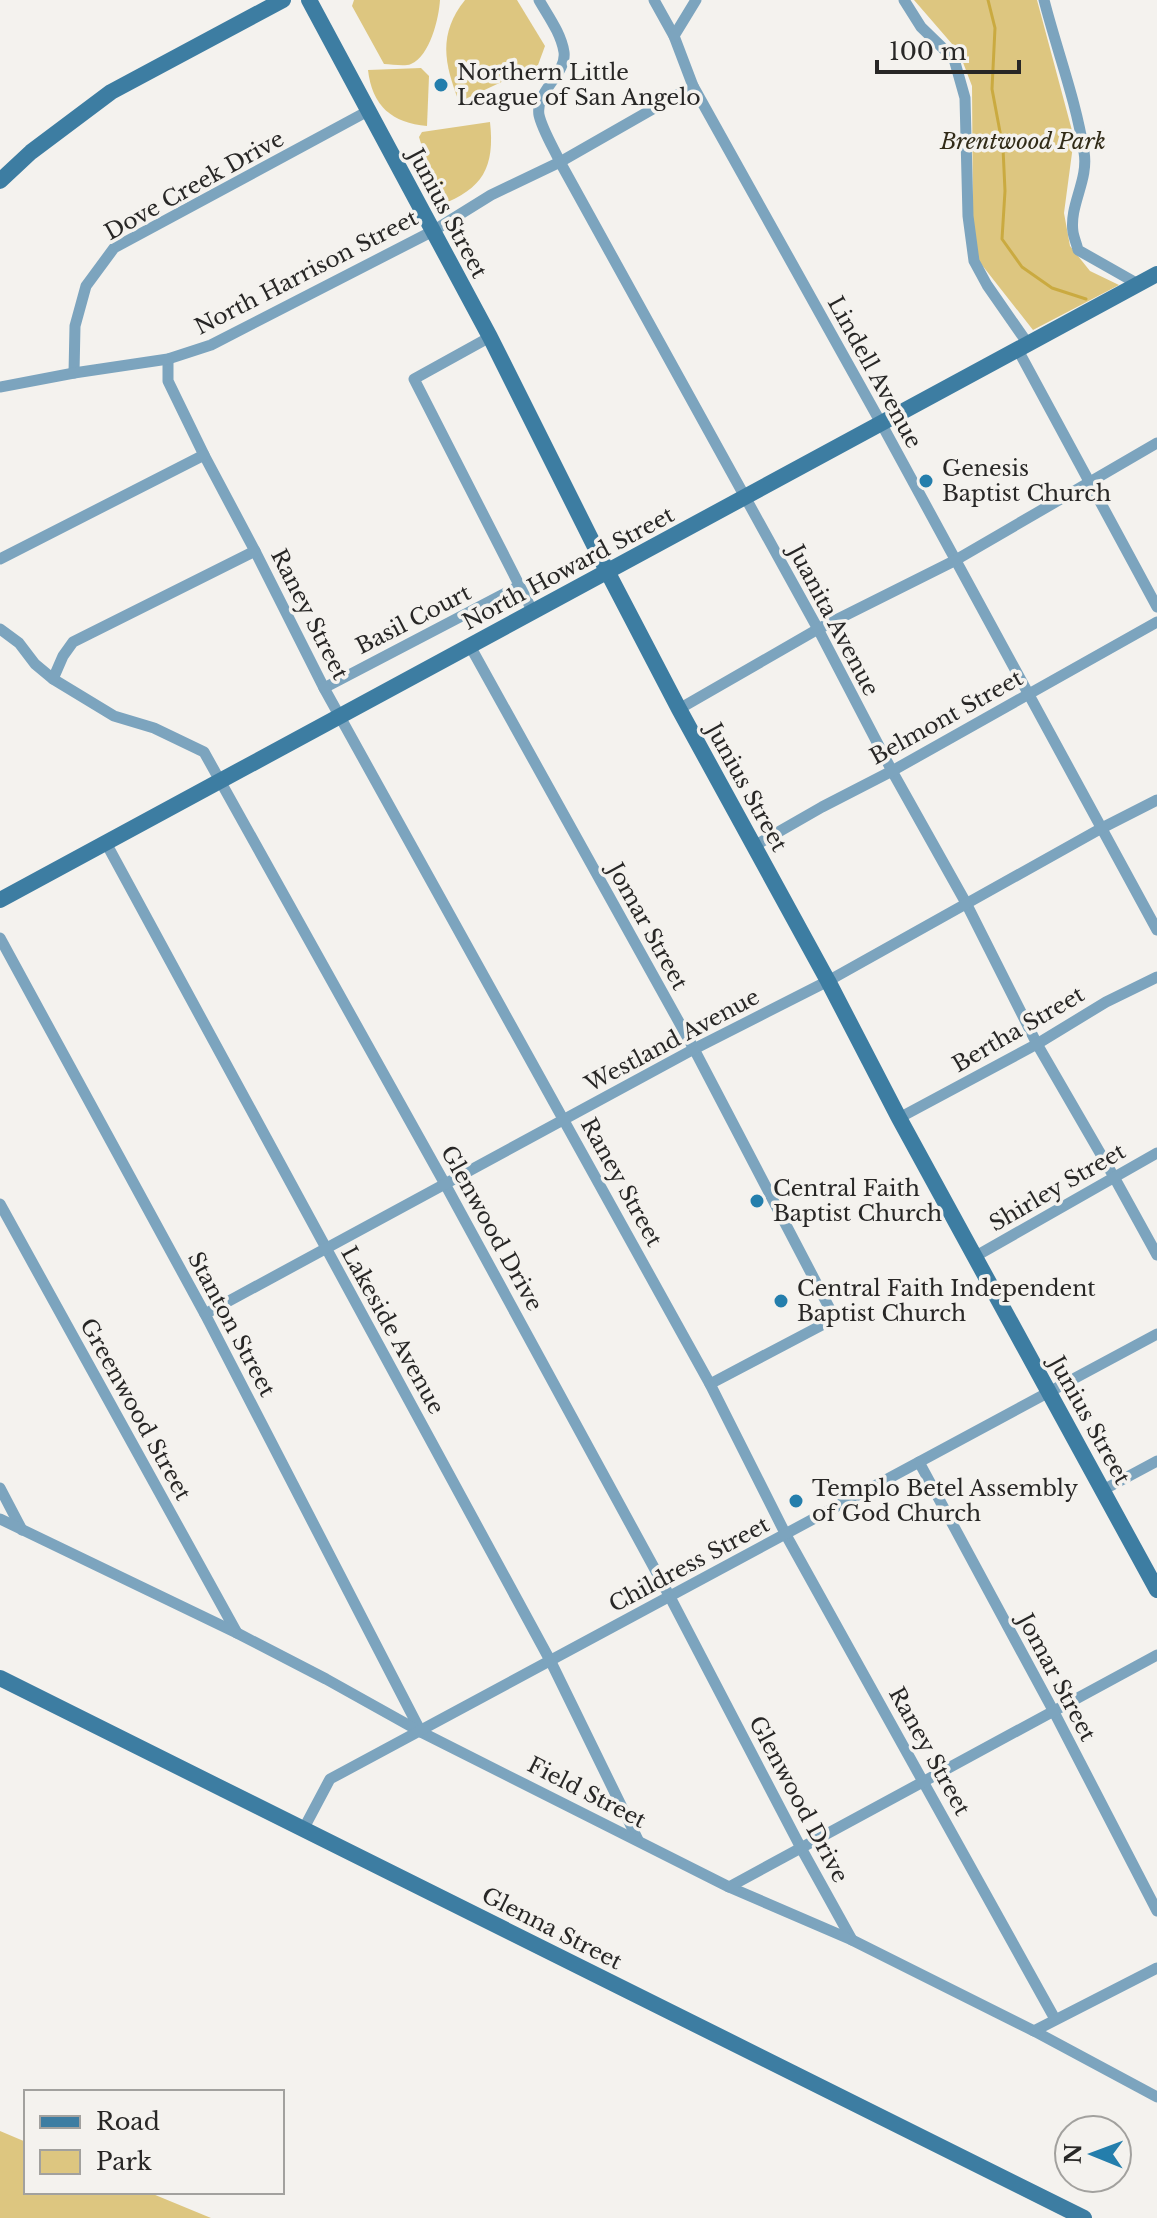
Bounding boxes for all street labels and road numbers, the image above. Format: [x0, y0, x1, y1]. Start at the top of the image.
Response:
street label: Dove Creek Drive [100, 125, 289, 246]
street label: Junius Street [401, 141, 493, 283]
street label: North Harrison Street [190, 204, 423, 341]
street label: Lindell Avenue [822, 292, 927, 453]
street label: North Howard Street [458, 501, 679, 636]
street label: Juanita Avenue [781, 537, 885, 700]
street label: Raney Street [265, 544, 354, 685]
street label: Basil Court [351, 579, 476, 660]
street label: Belmont Street [865, 664, 1028, 771]
street label: Junius Street [699, 716, 793, 857]
street label: Jomar Street [600, 856, 694, 995]
street label: Bertha Street [947, 980, 1090, 1078]
street label: Westland Avenue [580, 983, 764, 1098]
street label: Raney Street [575, 1113, 668, 1252]
street label: Shirley Street [984, 1137, 1131, 1237]
street label: Glenwood Drive [435, 1141, 548, 1316]
street label: Lakeside Avenue [335, 1242, 450, 1419]
street label: Stanton Street [182, 1247, 281, 1402]
street label: Greenwood Street [74, 1314, 197, 1506]
street label: Junius Street [1042, 1349, 1136, 1490]
street label: Childress Street [604, 1511, 775, 1618]
street label: Jomar Street [1010, 1606, 1102, 1746]
street label: Raney Street [883, 1682, 976, 1821]
street label: Glenwood Drive [743, 1711, 854, 1887]
street label: Field Street [523, 1751, 651, 1834]
street label: Glenna Street [477, 1882, 627, 1976]

